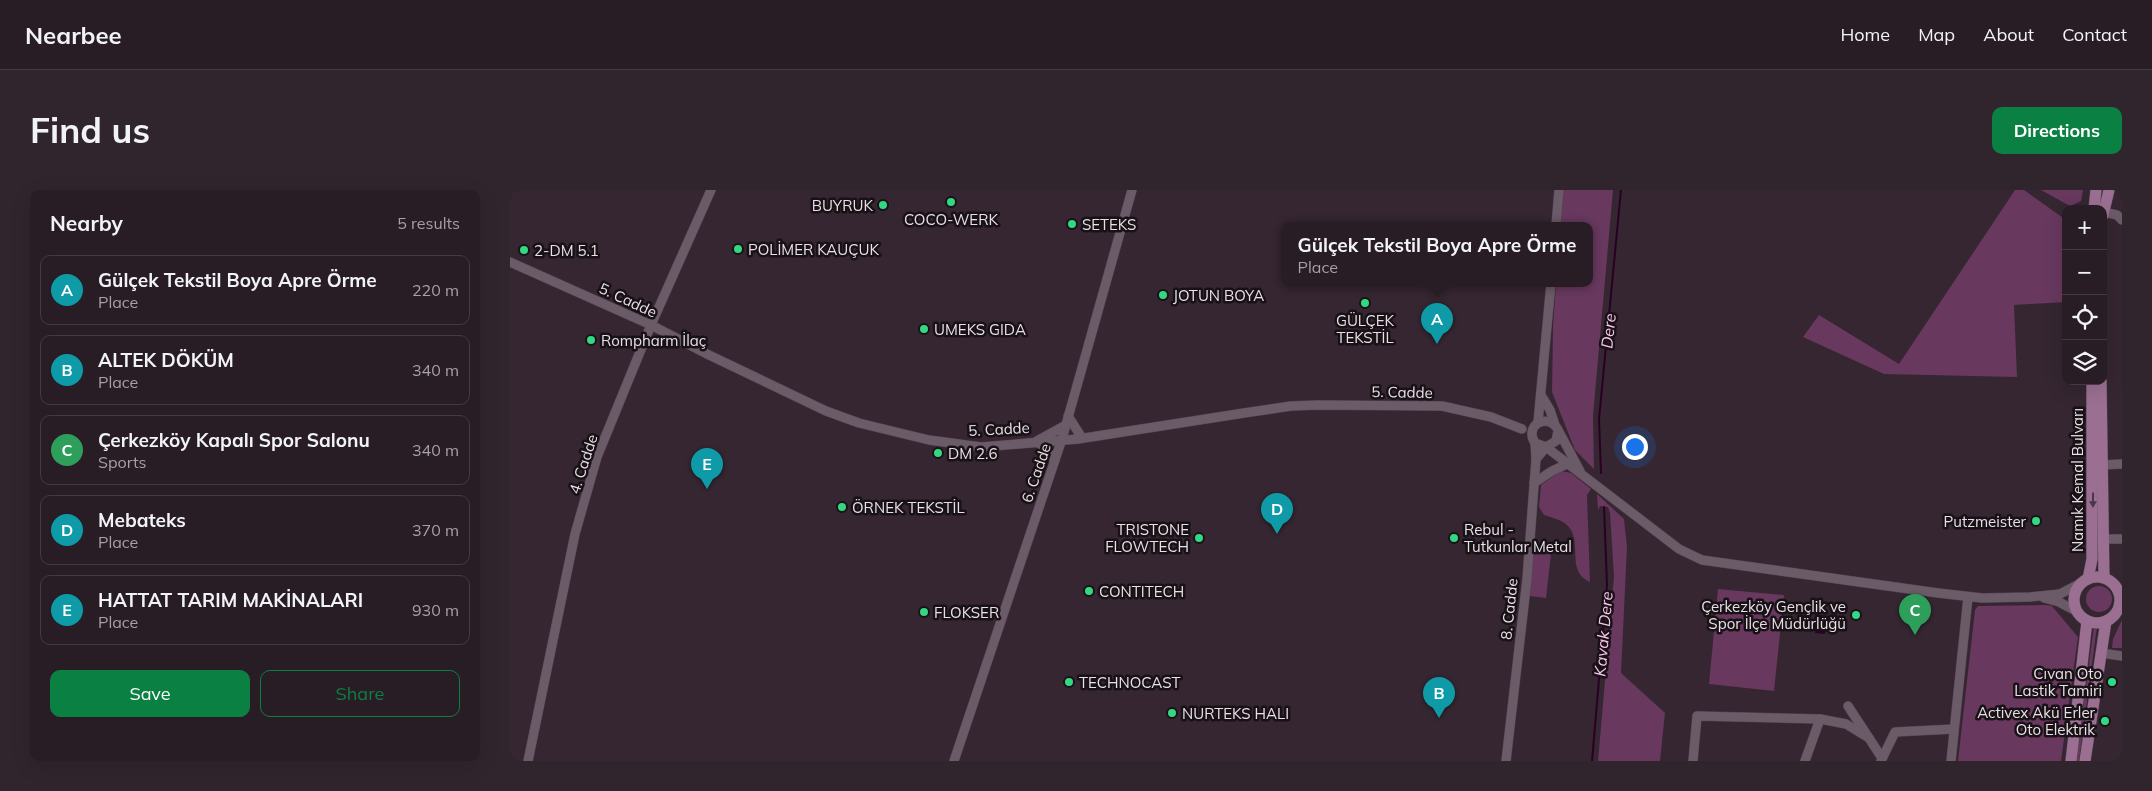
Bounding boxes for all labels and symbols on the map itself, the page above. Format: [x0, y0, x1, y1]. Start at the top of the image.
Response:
place label: BUYRUK [812, 196, 873, 215]
marker: COCO-WERK [945, 196, 957, 208]
marker: BUYRUK [877, 199, 889, 211]
place label: COCO-WERK [904, 210, 999, 229]
place label: SETEKS [1082, 215, 1136, 234]
marker: SETEKS [1066, 218, 1078, 230]
place label: POLİMER KAUÇUK [748, 240, 879, 259]
place label: 2-DM 5.1 [534, 241, 599, 260]
marker: POLİMER KAUÇUK [732, 243, 744, 255]
marker: 2-DM 5.1 [518, 244, 530, 256]
street label: 5. Cadde [596, 278, 660, 322]
place label: JOTUN BOYA [1173, 286, 1264, 305]
marker: JOTUN BOYA [1157, 289, 1169, 301]
marker: GÜLÇEK TEKSTİL [1359, 297, 1371, 309]
pin: A [1421, 303, 1453, 344]
place label: GÜLÇEK TEKSTİL [1336, 311, 1395, 347]
water label: Dere [1596, 312, 1620, 349]
place label: UMEKS GIDA [934, 320, 1026, 339]
marker: UMEKS GIDA [918, 323, 930, 335]
place label: Rompharm İlaç [601, 331, 706, 350]
marker: Rompharm İlaç [585, 334, 597, 346]
street label: 5. Cadde [1371, 382, 1433, 402]
street label: Namık Kemal Bulvarı [2068, 408, 2087, 552]
street label: 5. Cadde [968, 418, 1030, 440]
street label: 4. Cadde [564, 432, 602, 496]
your location [1622, 434, 1648, 460]
street label: 6. Cadde [1017, 441, 1055, 505]
place label: DM 2.6 [948, 444, 997, 463]
marker: DM 2.6 [932, 447, 944, 459]
pin: E [691, 448, 723, 489]
one-way arrow [2089, 492, 2097, 508]
pin: D [1261, 493, 1293, 534]
place label: ÖRNEK TEKSTİL [852, 498, 965, 517]
marker: ÖRNEK TEKSTİL [836, 501, 848, 513]
place label: Putzmeister [1944, 512, 2027, 531]
marker: Putzmeister [2030, 515, 2042, 527]
place label: TRISTONE FLOWTECH [1105, 520, 1189, 556]
place label: Rebul - Tutkunlar Metal [1464, 520, 1572, 556]
marker: TRISTONE FLOWTECH [1193, 532, 1205, 544]
marker: Rebul - Tutkunlar Metal [1448, 532, 1460, 544]
street label: 8. Cadde [1496, 577, 1522, 641]
place label: CONTITECH [1099, 582, 1184, 601]
marker: CONTITECH [1083, 585, 1095, 597]
water label: Kavak Dere [1589, 590, 1617, 677]
pin: C [1899, 594, 1931, 635]
place label: Çerkezköy Gençlik ve Spor İlçe Müdürlüğü [1701, 597, 1846, 633]
place label: FLOKSER [934, 603, 999, 622]
marker: FLOKSER [918, 606, 930, 618]
marker: Çerkezköy Gençlik ve Spor İlçe Müdürlüğü [1850, 609, 1862, 621]
place label: Cıvan Oto Lastik Tamiri [2014, 664, 2102, 700]
place label: TECHNOCAST [1079, 673, 1180, 692]
marker: TECHNOCAST [1063, 676, 1075, 688]
marker: Cıvan Oto Lastik Tamiri [2106, 676, 2118, 688]
pin: B [1423, 677, 1455, 718]
place label: Activex Akü Erler Oto Elektrik [1977, 703, 2096, 739]
place label: NURTEKS HALI [1182, 704, 1289, 723]
marker: NURTEKS HALI [1166, 707, 1178, 719]
marker: Activex Akü Erler Oto Elektrik [2099, 715, 2111, 727]

